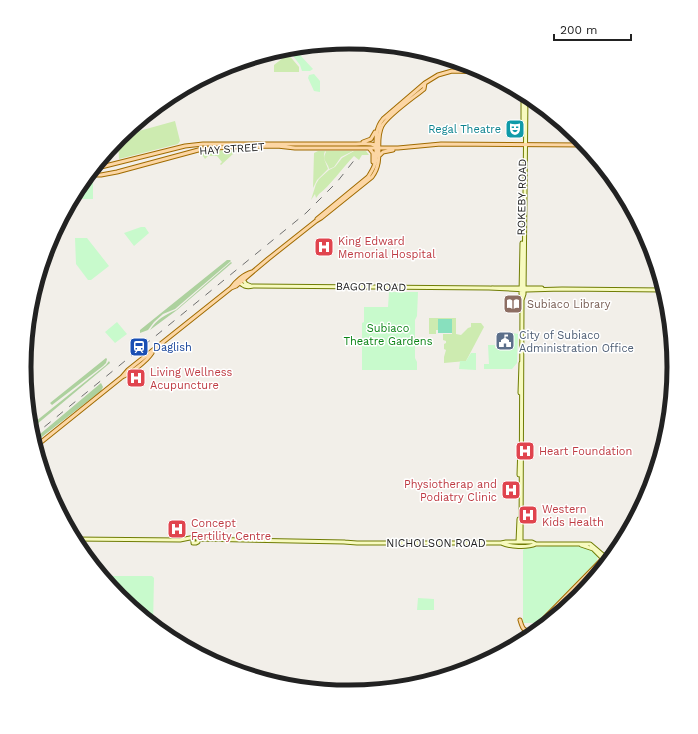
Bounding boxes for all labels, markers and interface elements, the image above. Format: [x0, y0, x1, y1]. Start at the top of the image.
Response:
scale bar [554, 16, 631, 42]
text: 200 m [560, 23, 597, 37]
theatre icon: Regal Theatre [504, 118, 526, 140]
place label: Regal Theatre [428, 123, 501, 136]
street label: HAY STREET [199, 140, 266, 158]
street label: ROKEBY ROAD [515, 158, 529, 235]
place label: King Edward Memorial Hospital [338, 235, 436, 261]
hospital icon: King Edward Memorial Hospital [313, 236, 335, 258]
street label: BAGOT ROAD [336, 280, 406, 294]
library icon: Subiaco Library [502, 293, 524, 315]
place label: Subiaco Library [527, 298, 611, 311]
park label: Subiaco Theatre Gardens [344, 322, 433, 348]
place label: City of Subiaco Administration Office [519, 329, 634, 355]
public building icon: City of Subiaco Administration Office [494, 330, 516, 352]
station icon: Daglish [128, 336, 150, 358]
place label: Daglish [153, 341, 192, 354]
place label: Living Wellness Acupuncture [150, 366, 233, 392]
hospital icon: Living Wellness Acupuncture [125, 367, 147, 389]
hospital icon: Heart Foundation [514, 440, 536, 462]
place label: Heart Foundation [539, 445, 632, 458]
place label: Physiotherap and Podiatry Clinic [404, 478, 497, 504]
hospital icon: Physiotherap and Podiatry Clinic [500, 479, 522, 501]
place label: Western Kids Health [542, 503, 604, 529]
hospital icon: Western Kids Health [517, 504, 539, 526]
place label: Concept Fertility Centre [191, 517, 271, 543]
hospital icon: Concept Fertility Centre [166, 518, 188, 540]
street label: NICHOLSON ROAD [386, 537, 486, 550]

